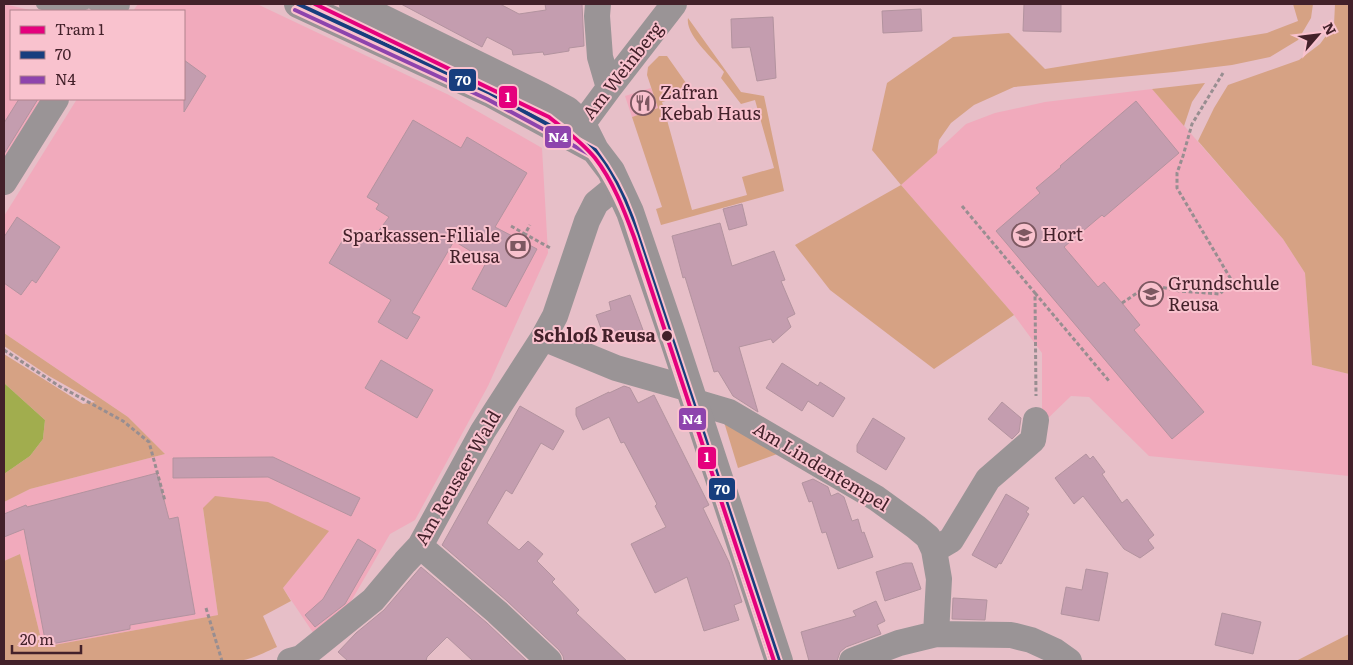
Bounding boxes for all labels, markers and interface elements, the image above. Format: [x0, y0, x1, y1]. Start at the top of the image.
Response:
legend [10, 10, 185, 100]
north arrow [1293, 10, 1343, 60]
street label: Am Weinberg [575, 15, 669, 125]
text: Tram 1 [55, 17, 104, 40]
text: N [1319, 19, 1342, 39]
text: 70 [55, 42, 72, 65]
text: N4 [55, 67, 76, 90]
line badge: 70 [448, 68, 477, 92]
text: 70 [455, 69, 471, 89]
place label: Zafran Kebab Haus [660, 78, 761, 126]
line badge: 1 [498, 85, 518, 109]
text: 1 [505, 86, 511, 106]
restaurant icon: Zafran Kebab Haus [630, 90, 656, 116]
line badge: N4 [544, 125, 572, 149]
text: N4 [548, 126, 569, 146]
place label: Hort [1042, 220, 1084, 247]
place label: Sparkassen-Filiale Reusa [342, 221, 500, 269]
school or university icon: Hort [1011, 222, 1037, 248]
bank icon: Sparkassen-Filiale Reusa [505, 233, 531, 259]
place label: Grundschule Reusa [1168, 269, 1279, 317]
school or university icon: Grundschule Reusa [1138, 281, 1164, 307]
place label: Schloß Reusa [533, 321, 657, 348]
marker: Schloß Reusa [660, 329, 674, 343]
street label: Am Reusaer Wald [407, 405, 506, 550]
line badge: N4 [678, 407, 707, 431]
text: N4 [682, 408, 703, 428]
street label: Am Lindentempel [749, 414, 895, 517]
line badge: 1 [697, 446, 717, 470]
text: 1 [704, 446, 710, 466]
line badge: 70 [708, 477, 736, 501]
text: 70 [714, 478, 730, 498]
scale bar [12, 622, 81, 654]
text: 20 m [20, 627, 54, 650]

